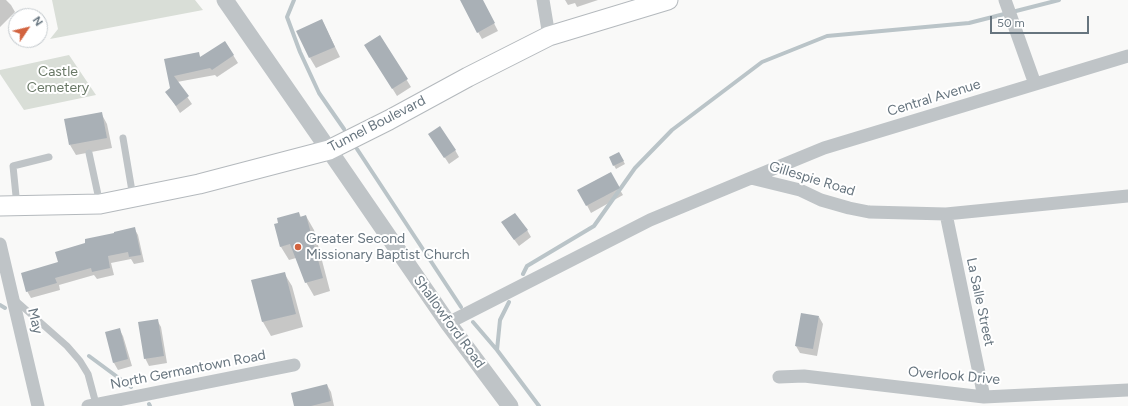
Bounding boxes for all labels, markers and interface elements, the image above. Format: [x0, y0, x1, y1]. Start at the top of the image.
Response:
north arrow [8, 8, 48, 48]
scale bar [992, 8, 1091, 34]
text: N [30, 14, 45, 29]
text: 50 m [997, 16, 1025, 30]
park label: Castle Cemetery [27, 64, 89, 96]
street label: Central Avenue [885, 76, 983, 120]
street label: Tunnel Boulevard [326, 92, 428, 156]
street label: Gillespie Road [767, 158, 857, 200]
place label: Greater Second Missionary Baptist Church [306, 231, 470, 264]
marker: Greater Second Missionary Baptist Church [293, 242, 303, 252]
street label: La Salle Street [962, 256, 998, 348]
street label: Shallowford Road [410, 272, 488, 372]
street label: May [24, 306, 46, 336]
street label: North Germantown Road [109, 347, 267, 393]
street label: Overlook Drive [907, 364, 1001, 388]

